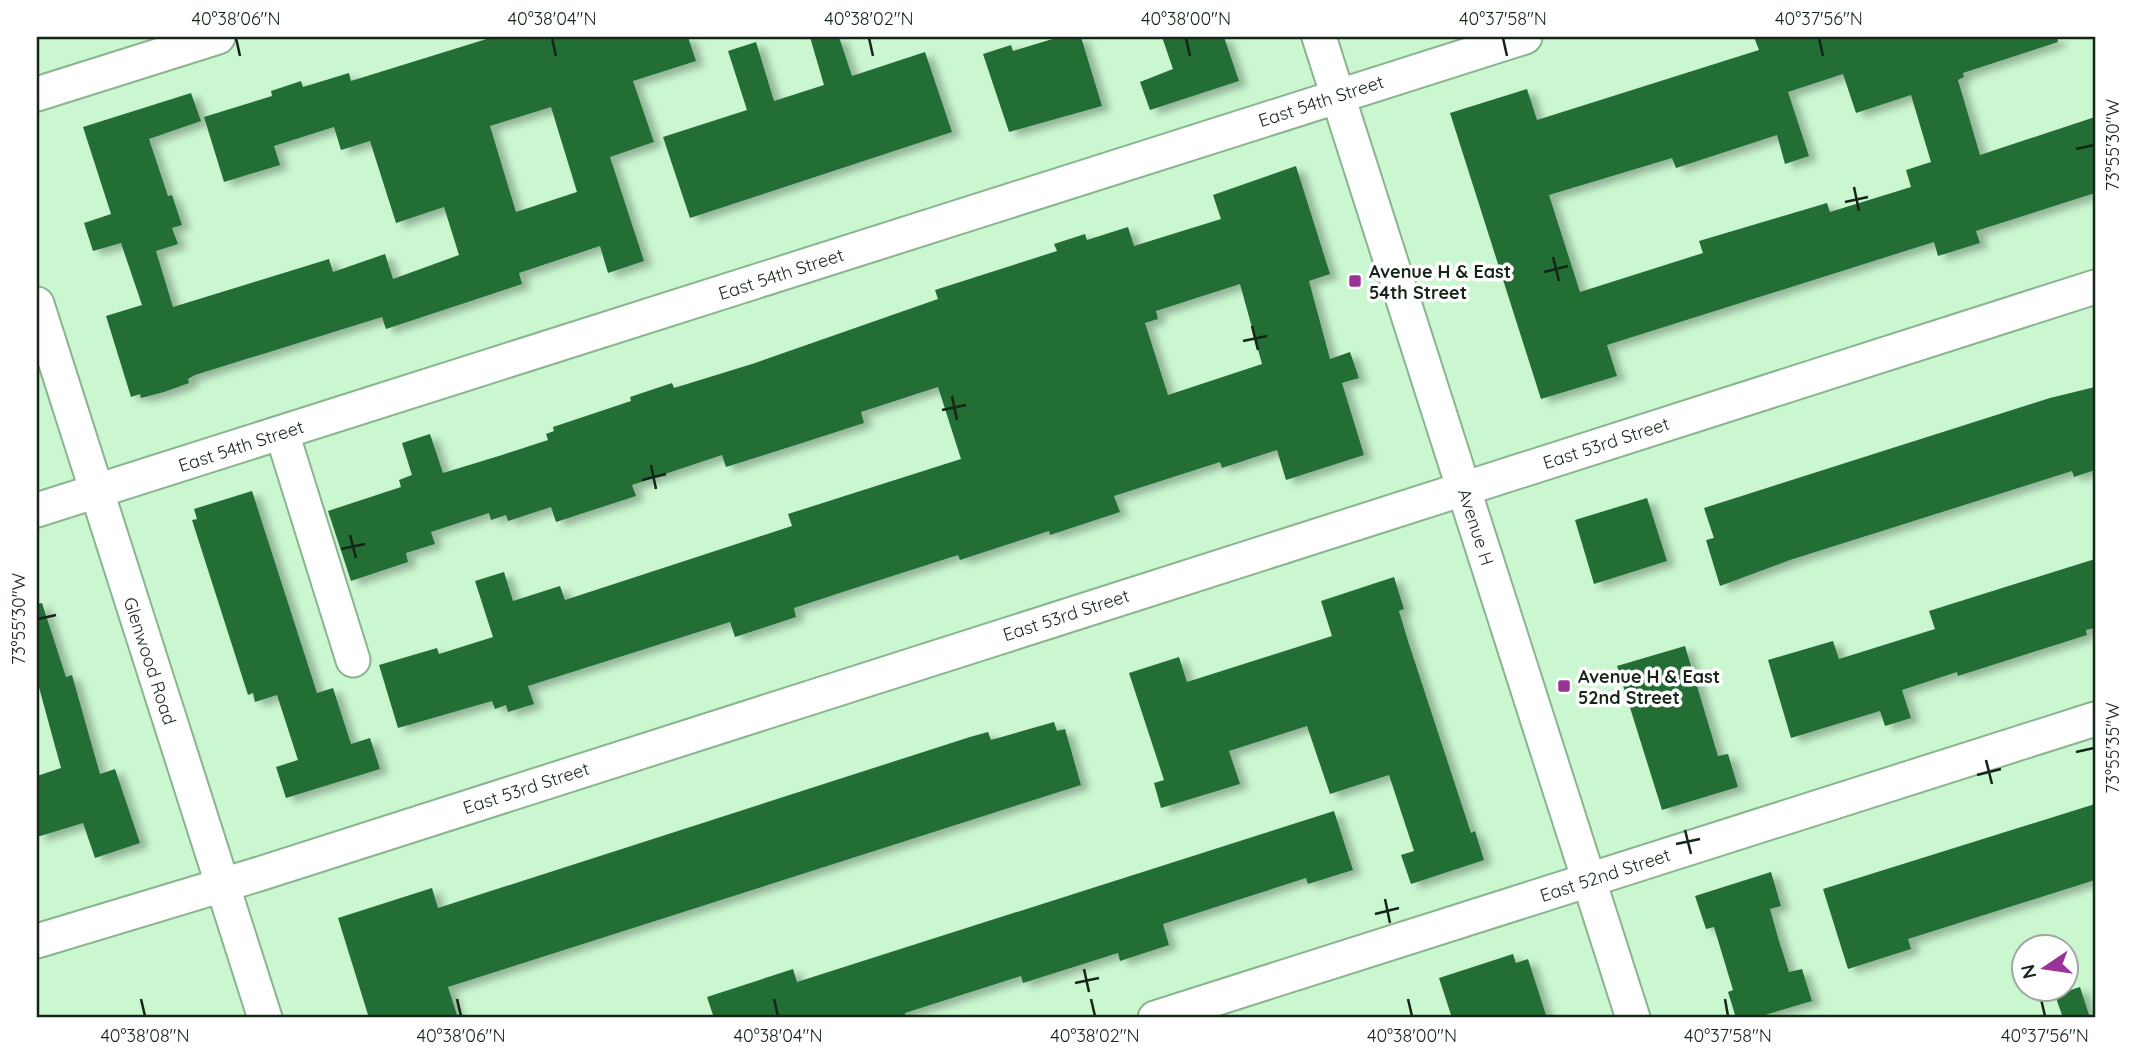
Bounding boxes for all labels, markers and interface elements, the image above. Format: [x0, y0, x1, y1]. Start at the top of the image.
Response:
text: 40°38'06"N [191, 7, 281, 30]
text: 40°38'04"N [508, 7, 597, 30]
text: 40°38'02"N [824, 7, 914, 30]
text: 40°38'00"N [1141, 7, 1231, 30]
text: 40°37'58"N [1459, 7, 1547, 30]
text: 40°37'56"N [1775, 7, 1863, 30]
street label: East 54th Street [1255, 70, 1387, 132]
text: 73°55'30"W [2101, 99, 2124, 191]
street label: East 54th Street [715, 243, 847, 305]
place label: Avenue H & East 54th Street [1369, 260, 1511, 304]
marker: Avenue H & East 54th Street [1347, 273, 1363, 289]
street label: East 53rd Street [1540, 412, 1672, 474]
street label: East 54th Street [175, 415, 307, 477]
street label: Avenue H [1453, 486, 1499, 568]
text: 73°55'30"W [7, 573, 30, 665]
street label: East 53rd Street [1000, 584, 1132, 646]
street label: Glenwood Road [119, 594, 181, 728]
place label: Avenue H & East 52nd Street [1578, 665, 1720, 709]
marker: Avenue H & East 52nd Street [1556, 678, 1572, 694]
text: 73°55'35"W [2101, 702, 2124, 794]
street label: East 53rd Street [460, 757, 592, 819]
street label: East 52nd Street [1537, 843, 1673, 907]
north arrow [2010, 932, 2080, 1002]
text: N [2015, 962, 2042, 981]
text: 40°38'08"N [100, 1024, 190, 1047]
text: 40°38'06"N [416, 1024, 506, 1047]
text: 40°38'04"N [734, 1024, 823, 1047]
text: 40°38'02"N [1050, 1024, 1140, 1047]
text: 40°38'00"N [1367, 1024, 1457, 1047]
text: 40°37'58"N [1684, 1024, 1772, 1047]
text: 40°37'56"N [2001, 1024, 2089, 1047]

